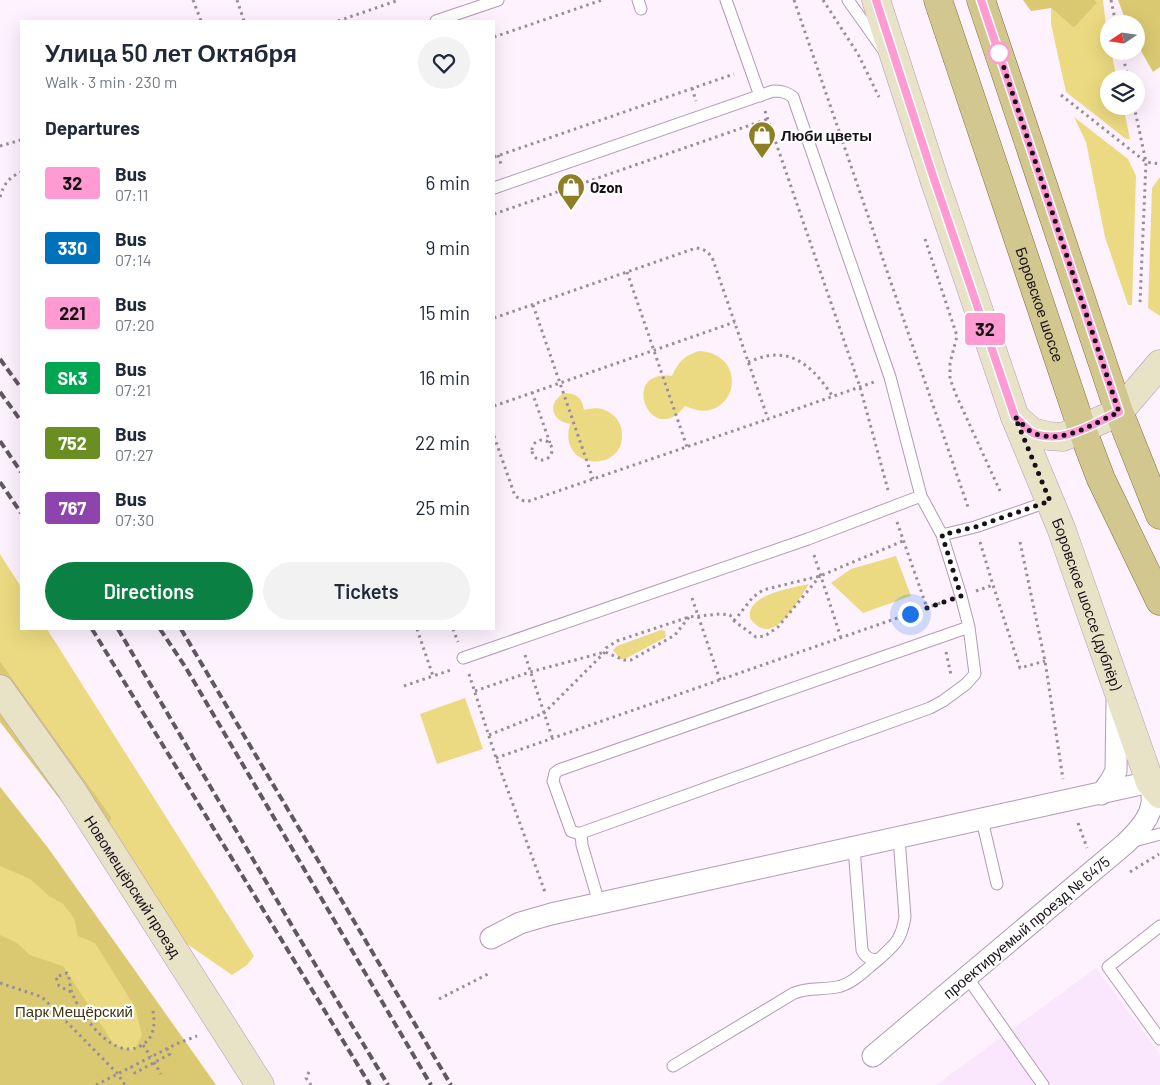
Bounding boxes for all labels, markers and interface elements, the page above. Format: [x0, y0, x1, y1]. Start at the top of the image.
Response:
north arrow [1100, 15, 1145, 60]
map controls [1100, 15, 1145, 115]
button: heart [418, 37, 470, 89]
text: Улица 50 лет Октября [45, 38, 297, 67]
unlabelled marker [988, 42, 1010, 64]
button: layers [1100, 70, 1145, 115]
text: Walk · 3 min · 230 m [45, 72, 177, 91]
text: Departures [45, 116, 140, 139]
shop icon: Люби цветы [747, 120, 777, 159]
place label: Люби цветы [781, 126, 872, 144]
text: Bus [115, 162, 147, 185]
text: 6 min [426, 171, 470, 194]
text: 32 [63, 172, 82, 194]
shop icon: Ozon [556, 172, 586, 211]
place label: Ozon [590, 178, 623, 196]
text: 07:11 [115, 185, 148, 204]
text: Bus [115, 227, 147, 250]
text: 9 min [426, 236, 470, 259]
text: 330 [58, 237, 87, 259]
street label: Боровское шоссе [1012, 244, 1068, 364]
text: 07:14 [115, 250, 151, 269]
text: Bus [115, 292, 147, 315]
text: 15 min [419, 301, 470, 324]
text: 221 [59, 302, 86, 324]
line badge: 32 [962, 313, 1008, 345]
text: 07:20 [115, 315, 155, 334]
text: 32 [975, 318, 995, 340]
text: Bus [115, 357, 147, 380]
text: 16 min [419, 366, 470, 389]
text: Sk3 [57, 367, 88, 389]
text: 07:21 [115, 380, 151, 399]
text: Bus [115, 422, 147, 445]
text: 22 min [415, 431, 470, 454]
text: 752 [58, 432, 87, 454]
text: 07:27 [115, 445, 153, 464]
text: Bus [115, 487, 147, 510]
text: 25 min [415, 496, 470, 519]
text: 767 [59, 497, 86, 519]
text: 07:30 [115, 510, 154, 529]
street label: Боровское шоссе (дублёр) [1049, 515, 1126, 692]
button: Directions [45, 562, 253, 620]
button: Tickets [263, 562, 470, 620]
your location [898, 602, 923, 627]
street label: Новомещёрский проезд [81, 812, 185, 961]
street label: проектируемый проезд № 6475 [939, 852, 1113, 1002]
park label: Парк Мещёрский [15, 1002, 133, 1020]

